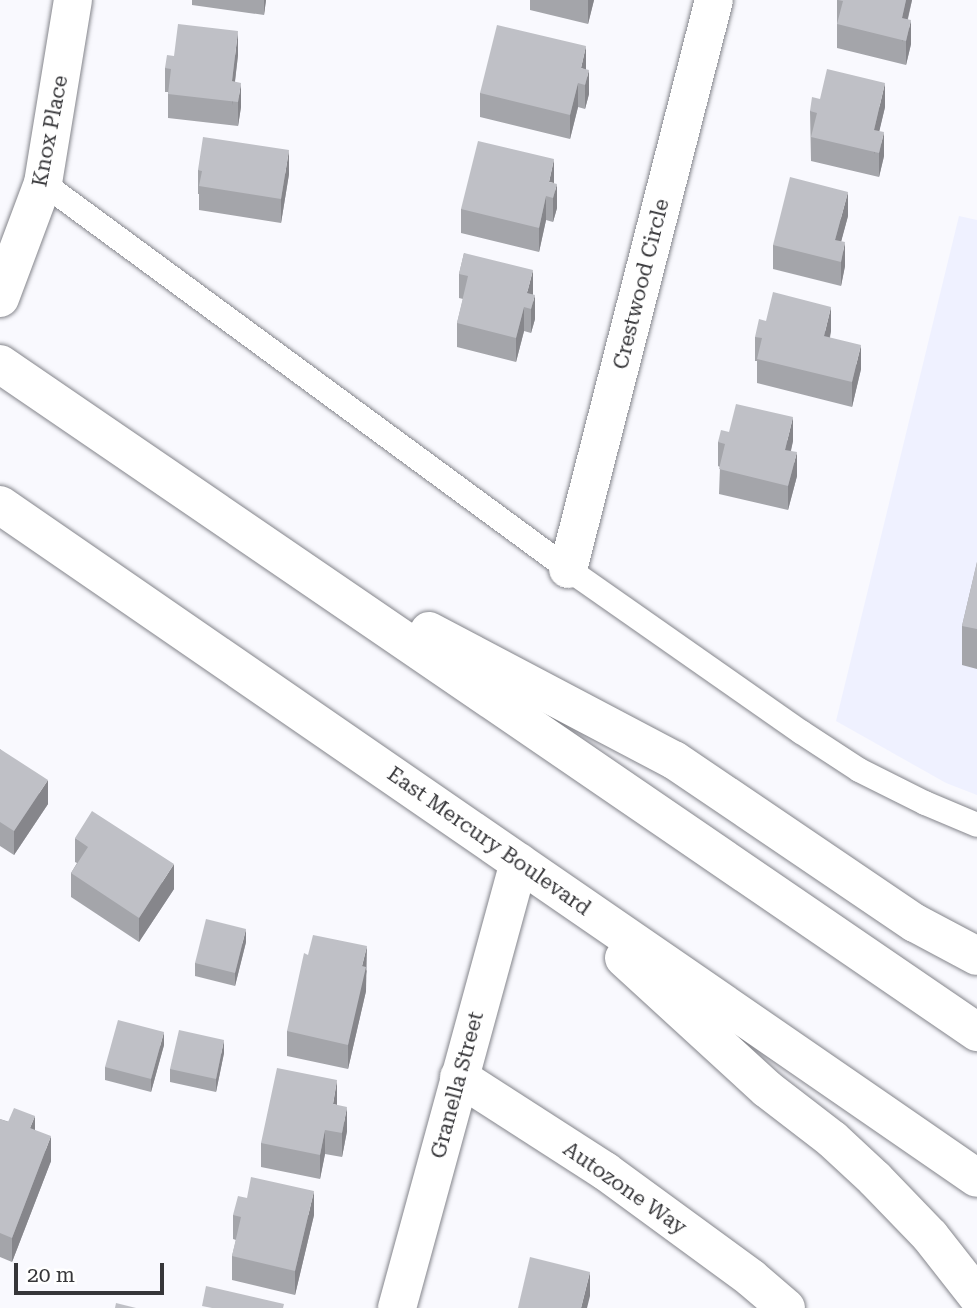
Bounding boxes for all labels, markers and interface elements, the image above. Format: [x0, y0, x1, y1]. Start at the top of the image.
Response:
street label: Knox Place [27, 73, 73, 189]
street label: Crestwood Circle [608, 196, 674, 372]
street label: East Mercury Boulevard [382, 761, 596, 921]
street label: Granella Street [425, 1009, 489, 1161]
street label: Autozone Way [558, 1136, 692, 1240]
scale bar [18, 1248, 168, 1292]
text: 20 m [27, 1263, 75, 1287]

